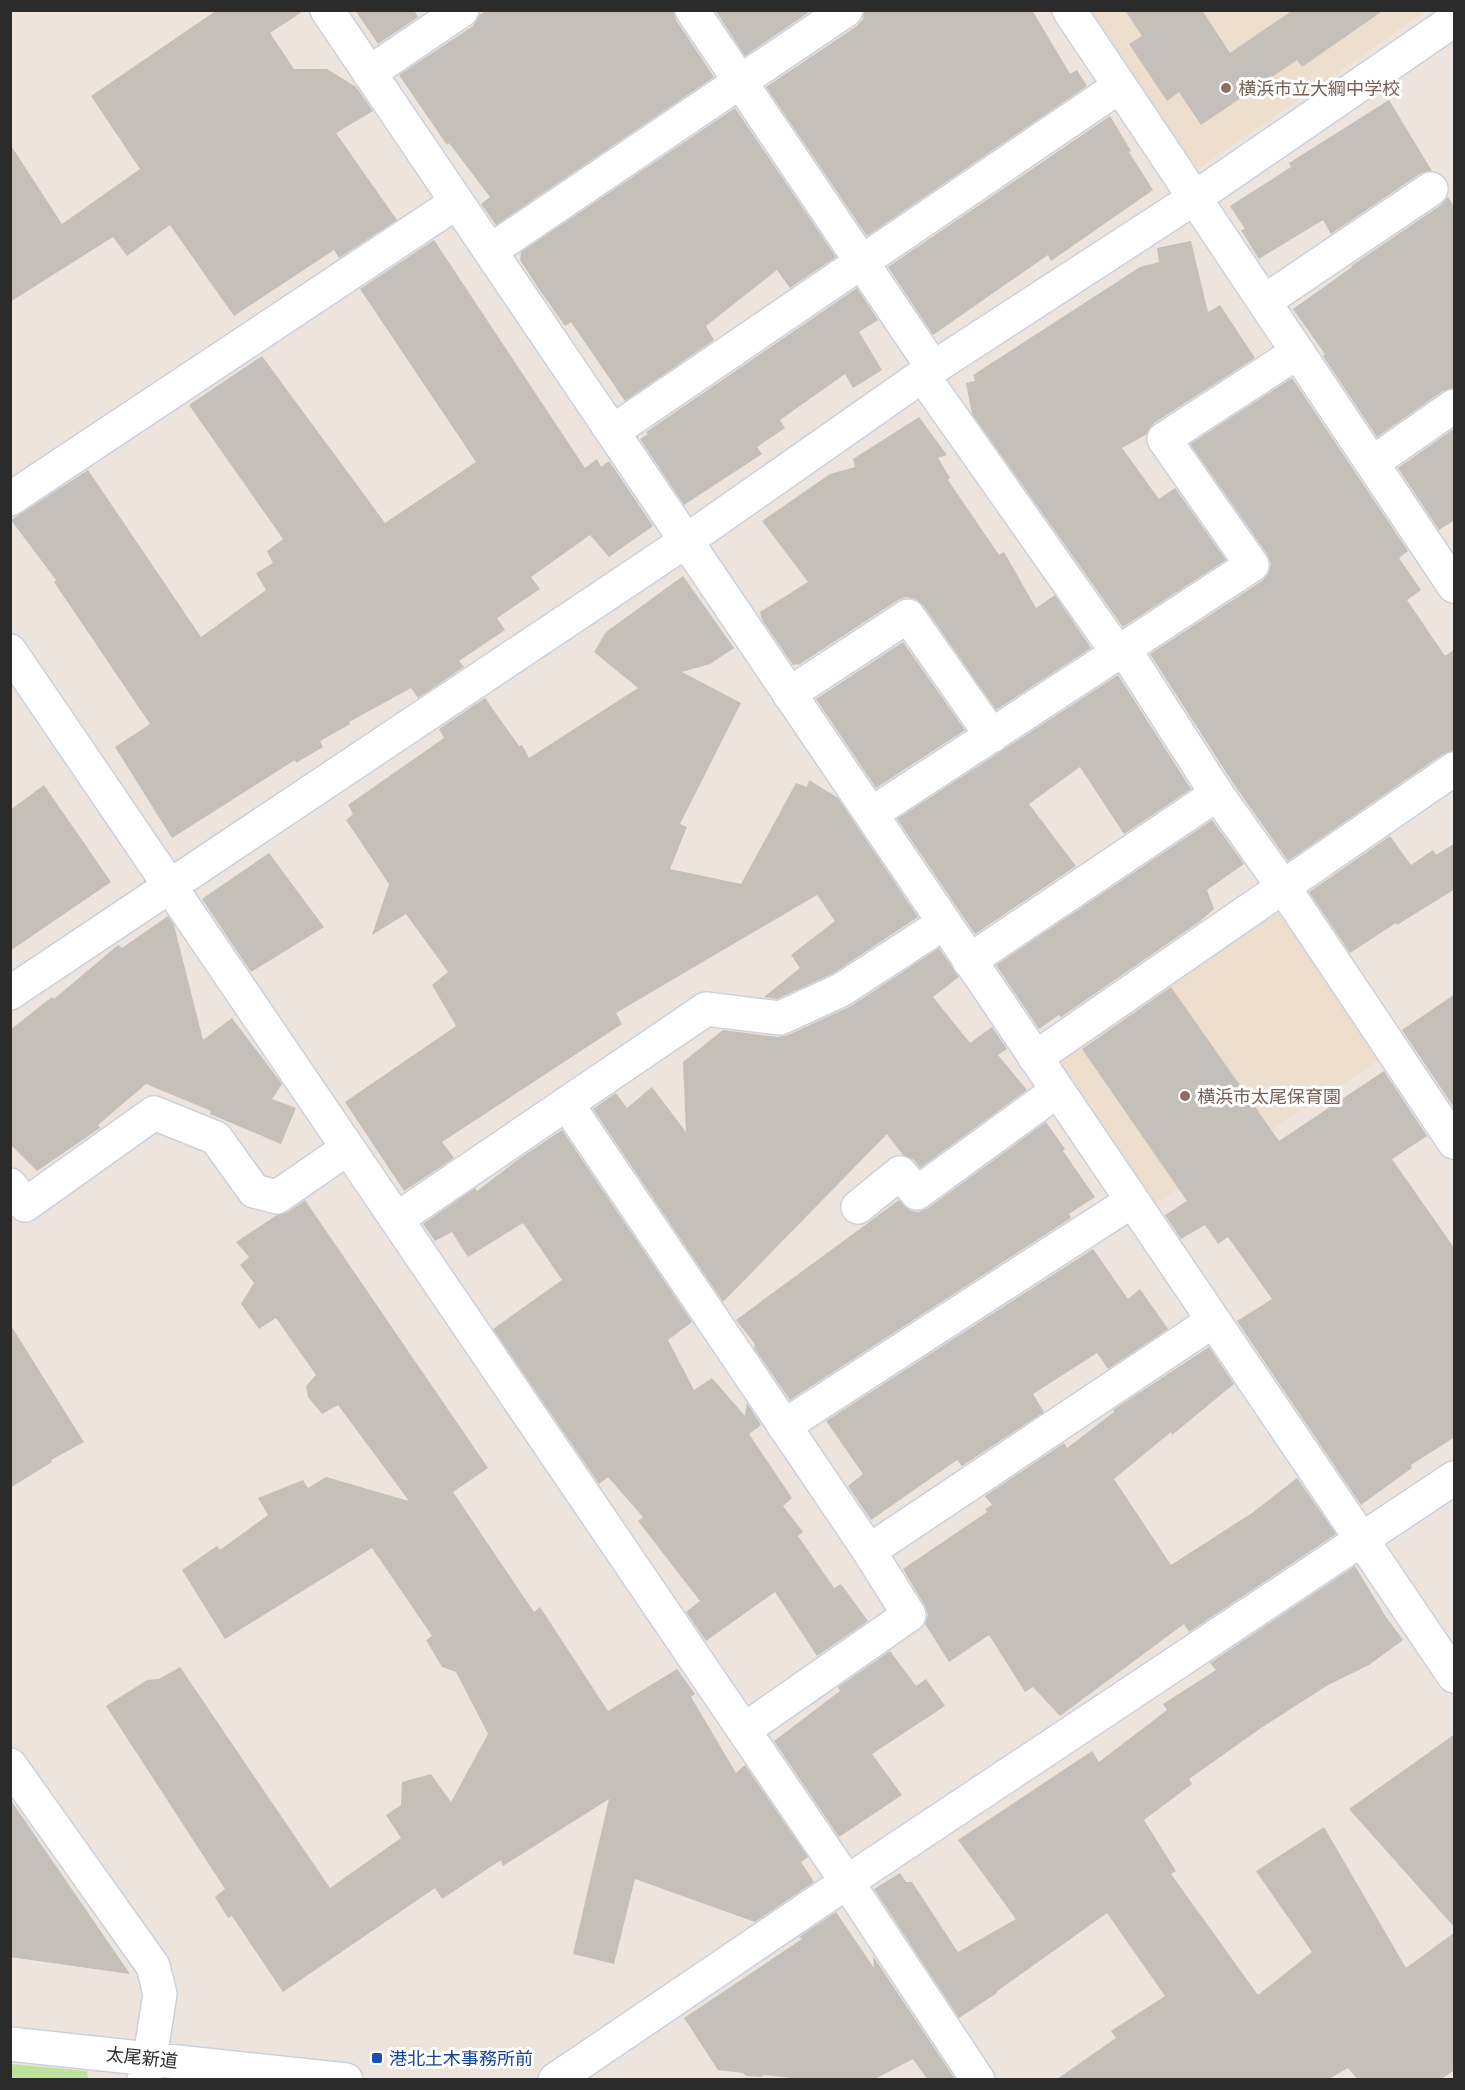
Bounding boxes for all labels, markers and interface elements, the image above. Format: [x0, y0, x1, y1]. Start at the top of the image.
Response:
place label: 横浜市立大綱中学校 [1238, 76, 1400, 100]
marker: 横浜市立大綱中学校 [1219, 81, 1233, 95]
place label: 横浜市太尾保育園 [1197, 1084, 1341, 1108]
marker: 横浜市太尾保育園 [1178, 1089, 1192, 1103]
street label: 太尾新道 [105, 2041, 179, 2073]
place label: 港北土木事務所前 [389, 2046, 533, 2070]
marker: 港北土木事務所前 [370, 2051, 384, 2065]

